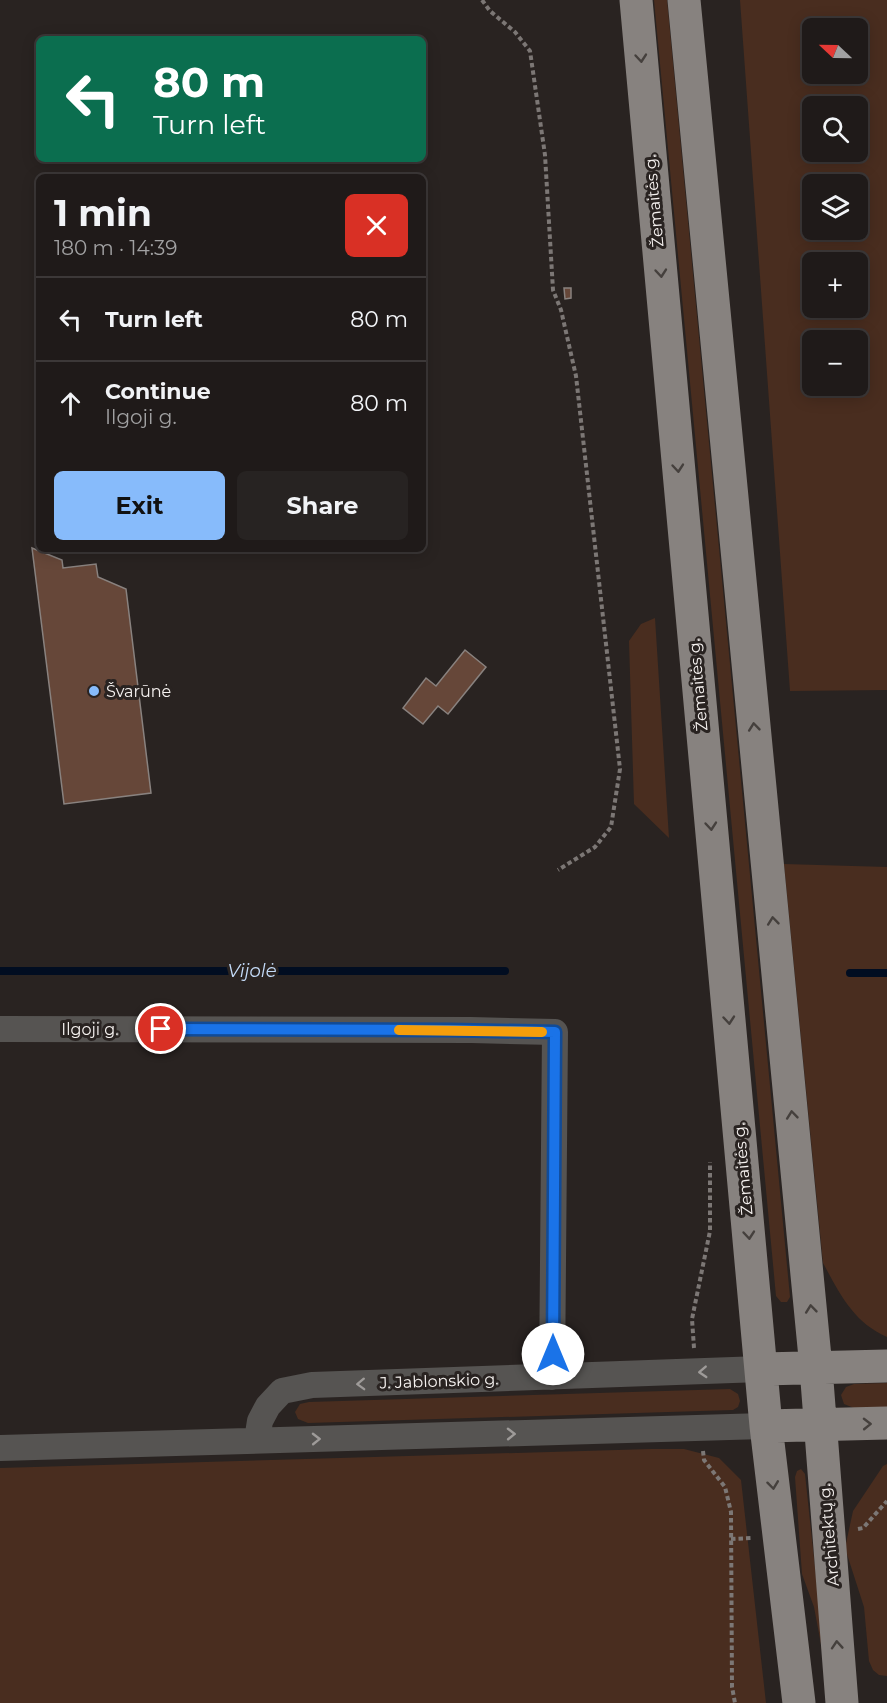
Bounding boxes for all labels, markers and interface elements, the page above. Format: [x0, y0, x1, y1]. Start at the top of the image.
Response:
north arrow [802, 18, 868, 84]
map controls [802, 18, 868, 396]
one-way arrow [635, 54, 648, 63]
text: 80 m [153, 56, 265, 108]
icon: left [54, 60, 132, 138]
button: search [802, 96, 868, 162]
text: Turn left [153, 108, 266, 141]
street label: Žemaitės g. [640, 154, 668, 248]
button: layers [802, 174, 868, 240]
text: 1 min [54, 191, 152, 235]
button: close [345, 194, 408, 257]
text: 180 m · 14:39 [54, 236, 177, 260]
button: + [802, 252, 868, 318]
one-way arrow [654, 269, 667, 278]
icon: left [54, 303, 87, 336]
text: Turn left [105, 306, 203, 333]
text: 80 m [350, 306, 408, 333]
button: − [802, 330, 868, 396]
text: Continue [105, 378, 211, 405]
icon: ahead [54, 387, 87, 420]
text: 80 m [350, 390, 408, 417]
text: Ilgoji g. [105, 405, 177, 429]
one-way arrow [671, 463, 684, 472]
button: Exit [54, 471, 225, 540]
button: Share [237, 471, 408, 540]
street label: Žemaitės g. [684, 638, 712, 732]
place label: Švarūnė [106, 682, 171, 701]
marker: Švarūnė [87, 684, 101, 698]
one-way arrow [748, 722, 761, 732]
one-way arrow [704, 822, 717, 831]
one-way arrow [767, 917, 780, 926]
water label: Vijolė [227, 960, 277, 982]
pin [135, 1003, 186, 1054]
icon: arrive [144, 1012, 177, 1045]
one-way arrow [722, 1016, 735, 1025]
street label: Ilgoji g. [61, 1020, 119, 1039]
one-way arrow [786, 1111, 799, 1120]
street label: Žemaitės g. [729, 1122, 757, 1216]
one-way arrow [742, 1231, 755, 1240]
one-way arrow [805, 1305, 818, 1314]
position arrow [521, 1322, 585, 1386]
one-way arrow [698, 1365, 707, 1378]
street label: J. Jablonskio g. [378, 1369, 499, 1393]
one-way arrow [357, 1377, 366, 1390]
one-way arrow [862, 1418, 871, 1430]
one-way arrow [506, 1427, 515, 1440]
one-way arrow [311, 1433, 320, 1445]
one-way arrow [767, 1480, 779, 1489]
street label: Architektų g. [815, 1483, 843, 1587]
one-way arrow [831, 1640, 844, 1649]

